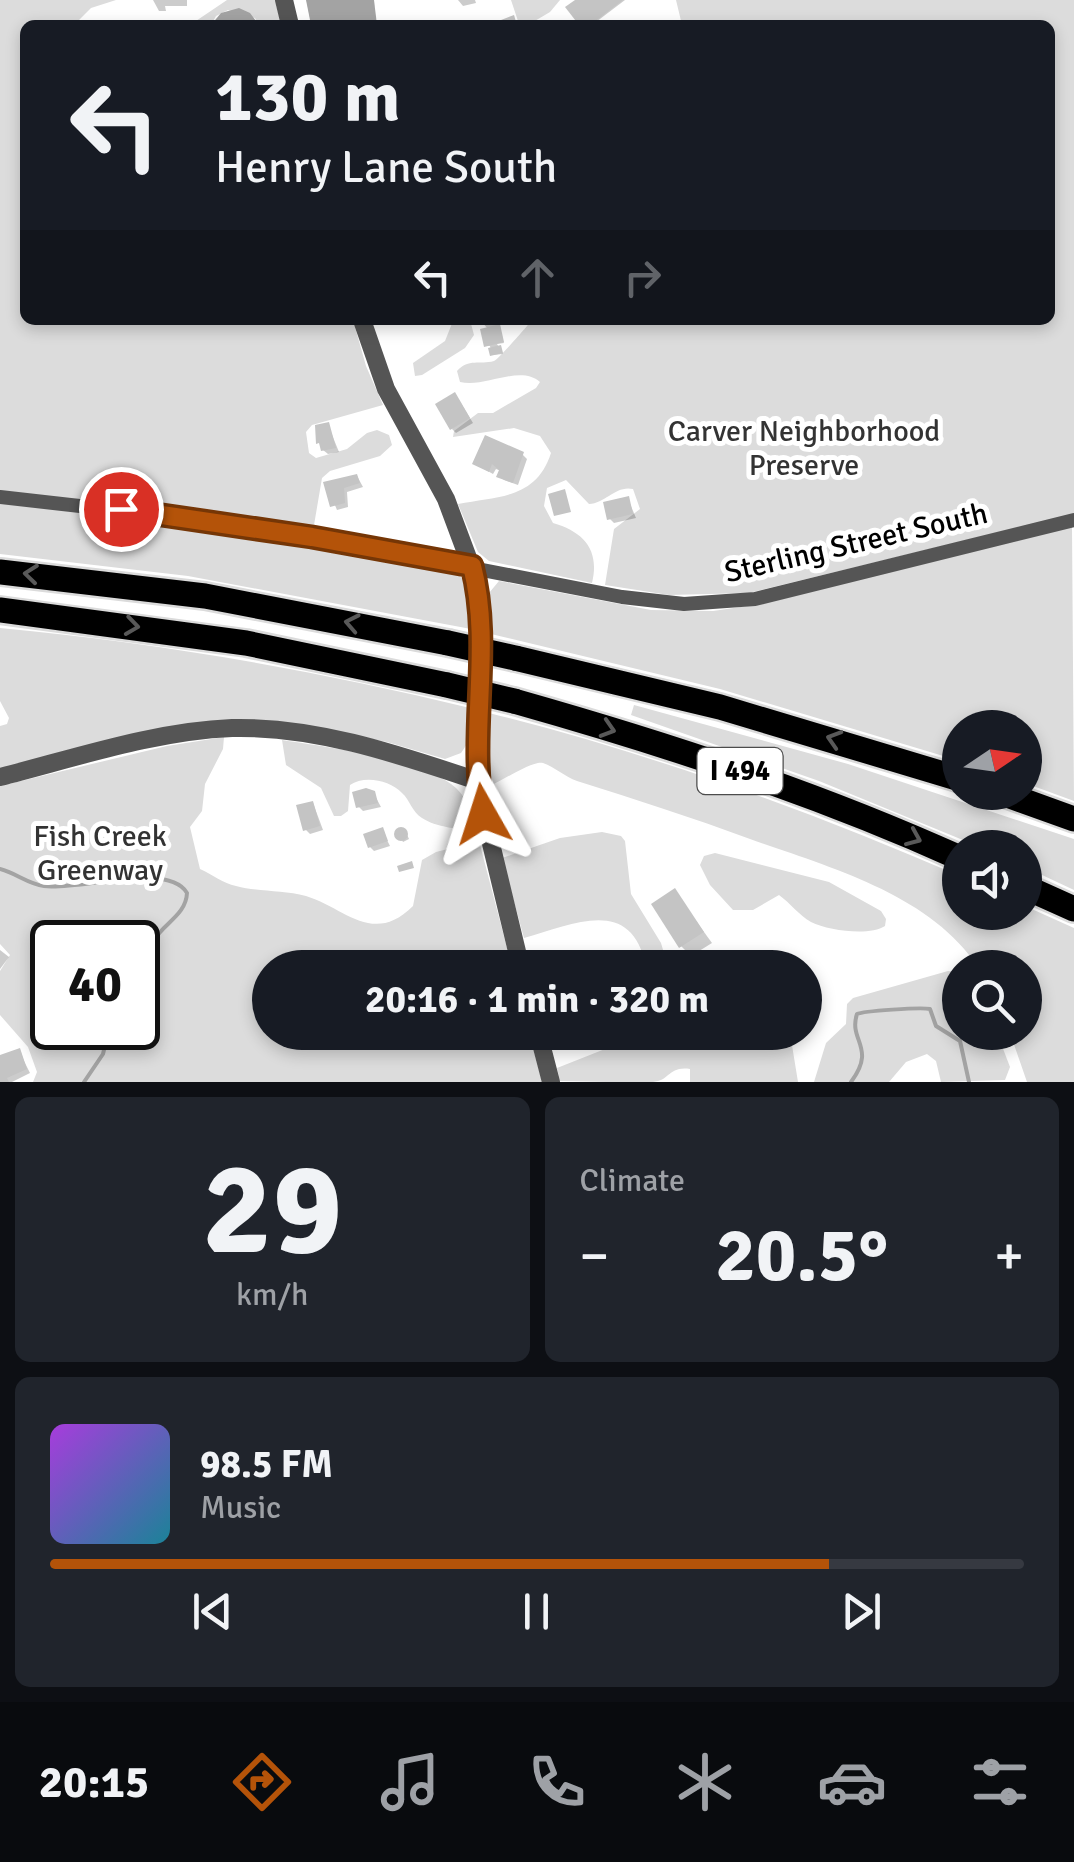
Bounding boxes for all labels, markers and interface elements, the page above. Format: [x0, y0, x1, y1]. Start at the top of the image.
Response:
text: 130 m [215, 54, 400, 140]
icon: left [50, 60, 180, 190]
text: Henry Lane South [215, 140, 557, 195]
icon: left [405, 250, 460, 305]
icon: ahead [510, 250, 565, 305]
icon: right [615, 250, 670, 305]
park label: Carver Neighborhood Preserve [668, 413, 940, 484]
pin [79, 467, 164, 552]
icon: arrive [94, 482, 149, 537]
street label: Sterling Street South [721, 495, 991, 591]
one-way arrow [23, 564, 39, 586]
one-way arrow [123, 614, 140, 635]
one-way arrow [344, 614, 361, 635]
north arrow [942, 710, 1042, 810]
map controls [942, 710, 1042, 1050]
one-way arrow [599, 717, 616, 737]
one-way arrow [826, 730, 843, 751]
road number: I 494 [698, 748, 782, 794]
position arrow [431, 762, 535, 866]
park label: Fish Creek Greenway [33, 818, 167, 889]
one-way arrow [904, 826, 922, 846]
button: sound [942, 830, 1042, 930]
speed limit sign: 40 [30, 920, 160, 1050]
button: search [942, 950, 1042, 1050]
text: 20:16 · 1 min · 320 m [365, 976, 709, 1023]
text: 29 [202, 1130, 342, 1290]
text: Climate [580, 1161, 685, 1200]
text: 20.5° [715, 1209, 888, 1302]
text: − [580, 1222, 609, 1290]
text: + [994, 1222, 1024, 1290]
text: km/h [236, 1275, 308, 1314]
text: 98.5 FM [200, 1441, 333, 1488]
text: Music [200, 1488, 281, 1527]
icon: previous [185, 1584, 240, 1639]
icon: pause [509, 1584, 564, 1639]
icon: next [834, 1584, 889, 1639]
icon: directions [227, 1747, 297, 1817]
icon: music [375, 1747, 445, 1817]
icon: phone [522, 1747, 592, 1817]
icon: climate [670, 1747, 740, 1817]
icon: car [817, 1747, 887, 1817]
icon: filters [965, 1747, 1035, 1817]
text: 20:15 [39, 1755, 149, 1810]

